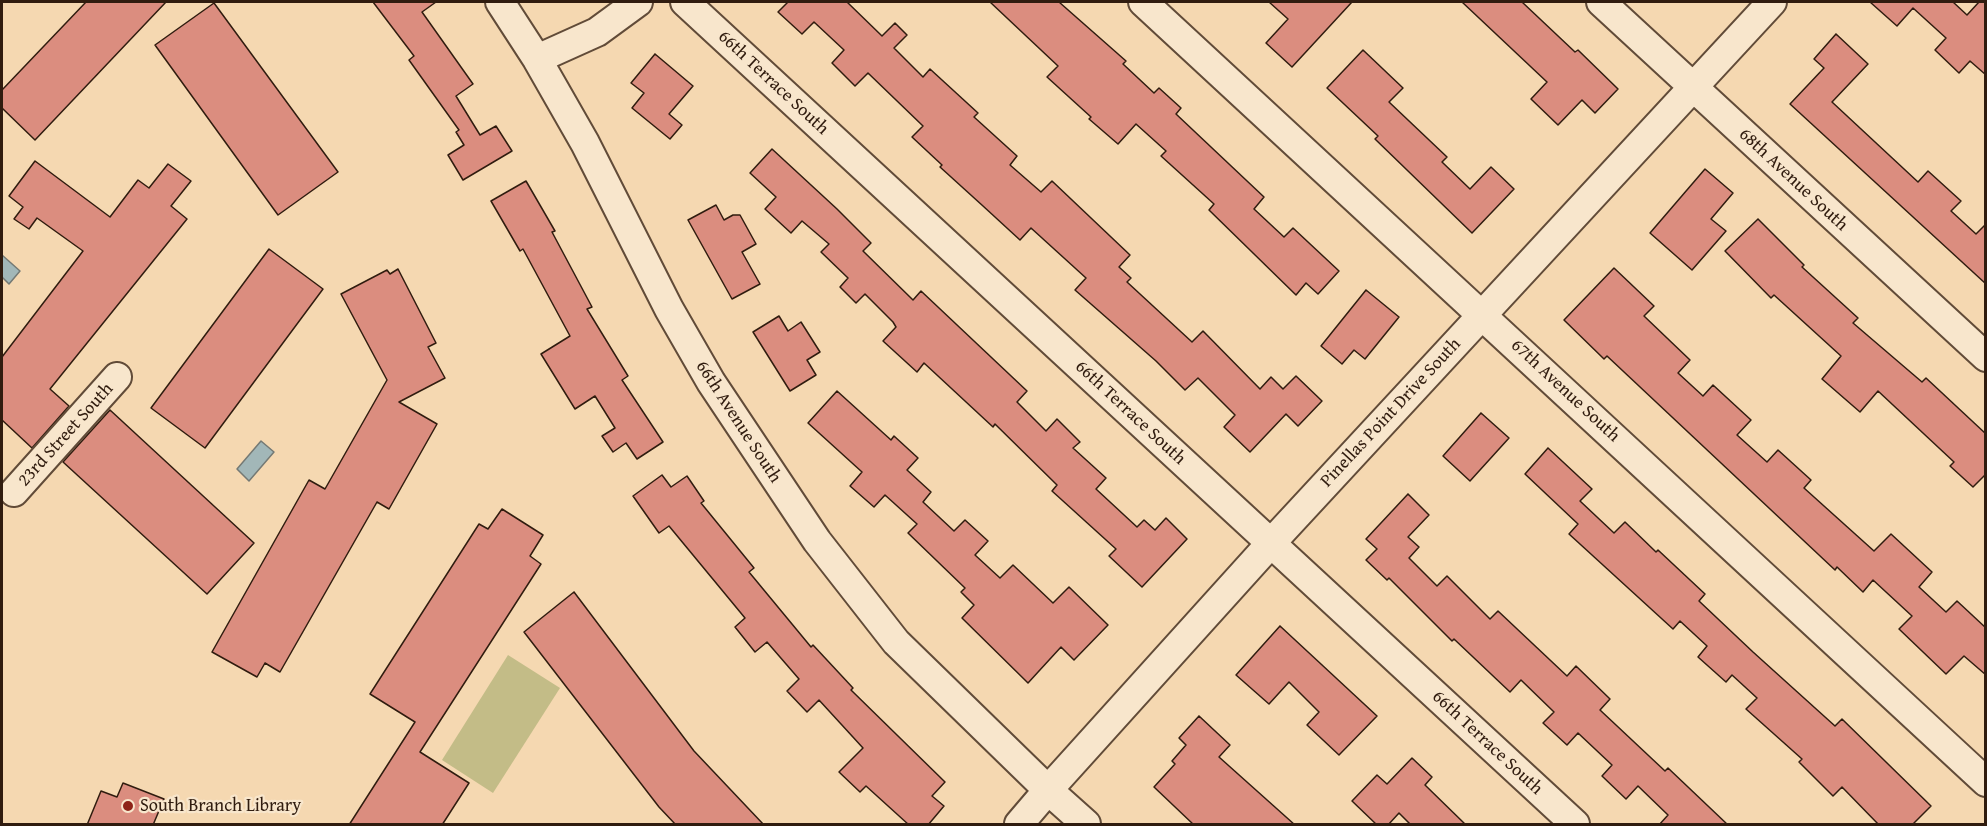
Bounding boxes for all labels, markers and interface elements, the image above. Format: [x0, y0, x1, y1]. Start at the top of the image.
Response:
street label: 66th Terrace South [713, 26, 833, 140]
street label: 68th Avenue South [1734, 124, 1852, 236]
street label: Pinellas Point Drive South [1316, 334, 1466, 492]
street label: 67th Avenue South [1506, 335, 1624, 447]
street label: 66th Terrace South [1070, 356, 1190, 470]
street label: 66th Avenue South [690, 357, 786, 487]
street label: 23rd Street South [14, 379, 118, 491]
street label: 66th Terrace South [1427, 686, 1547, 800]
place label: South Branch Library [140, 795, 301, 817]
marker: South Branch Library [121, 799, 135, 813]

